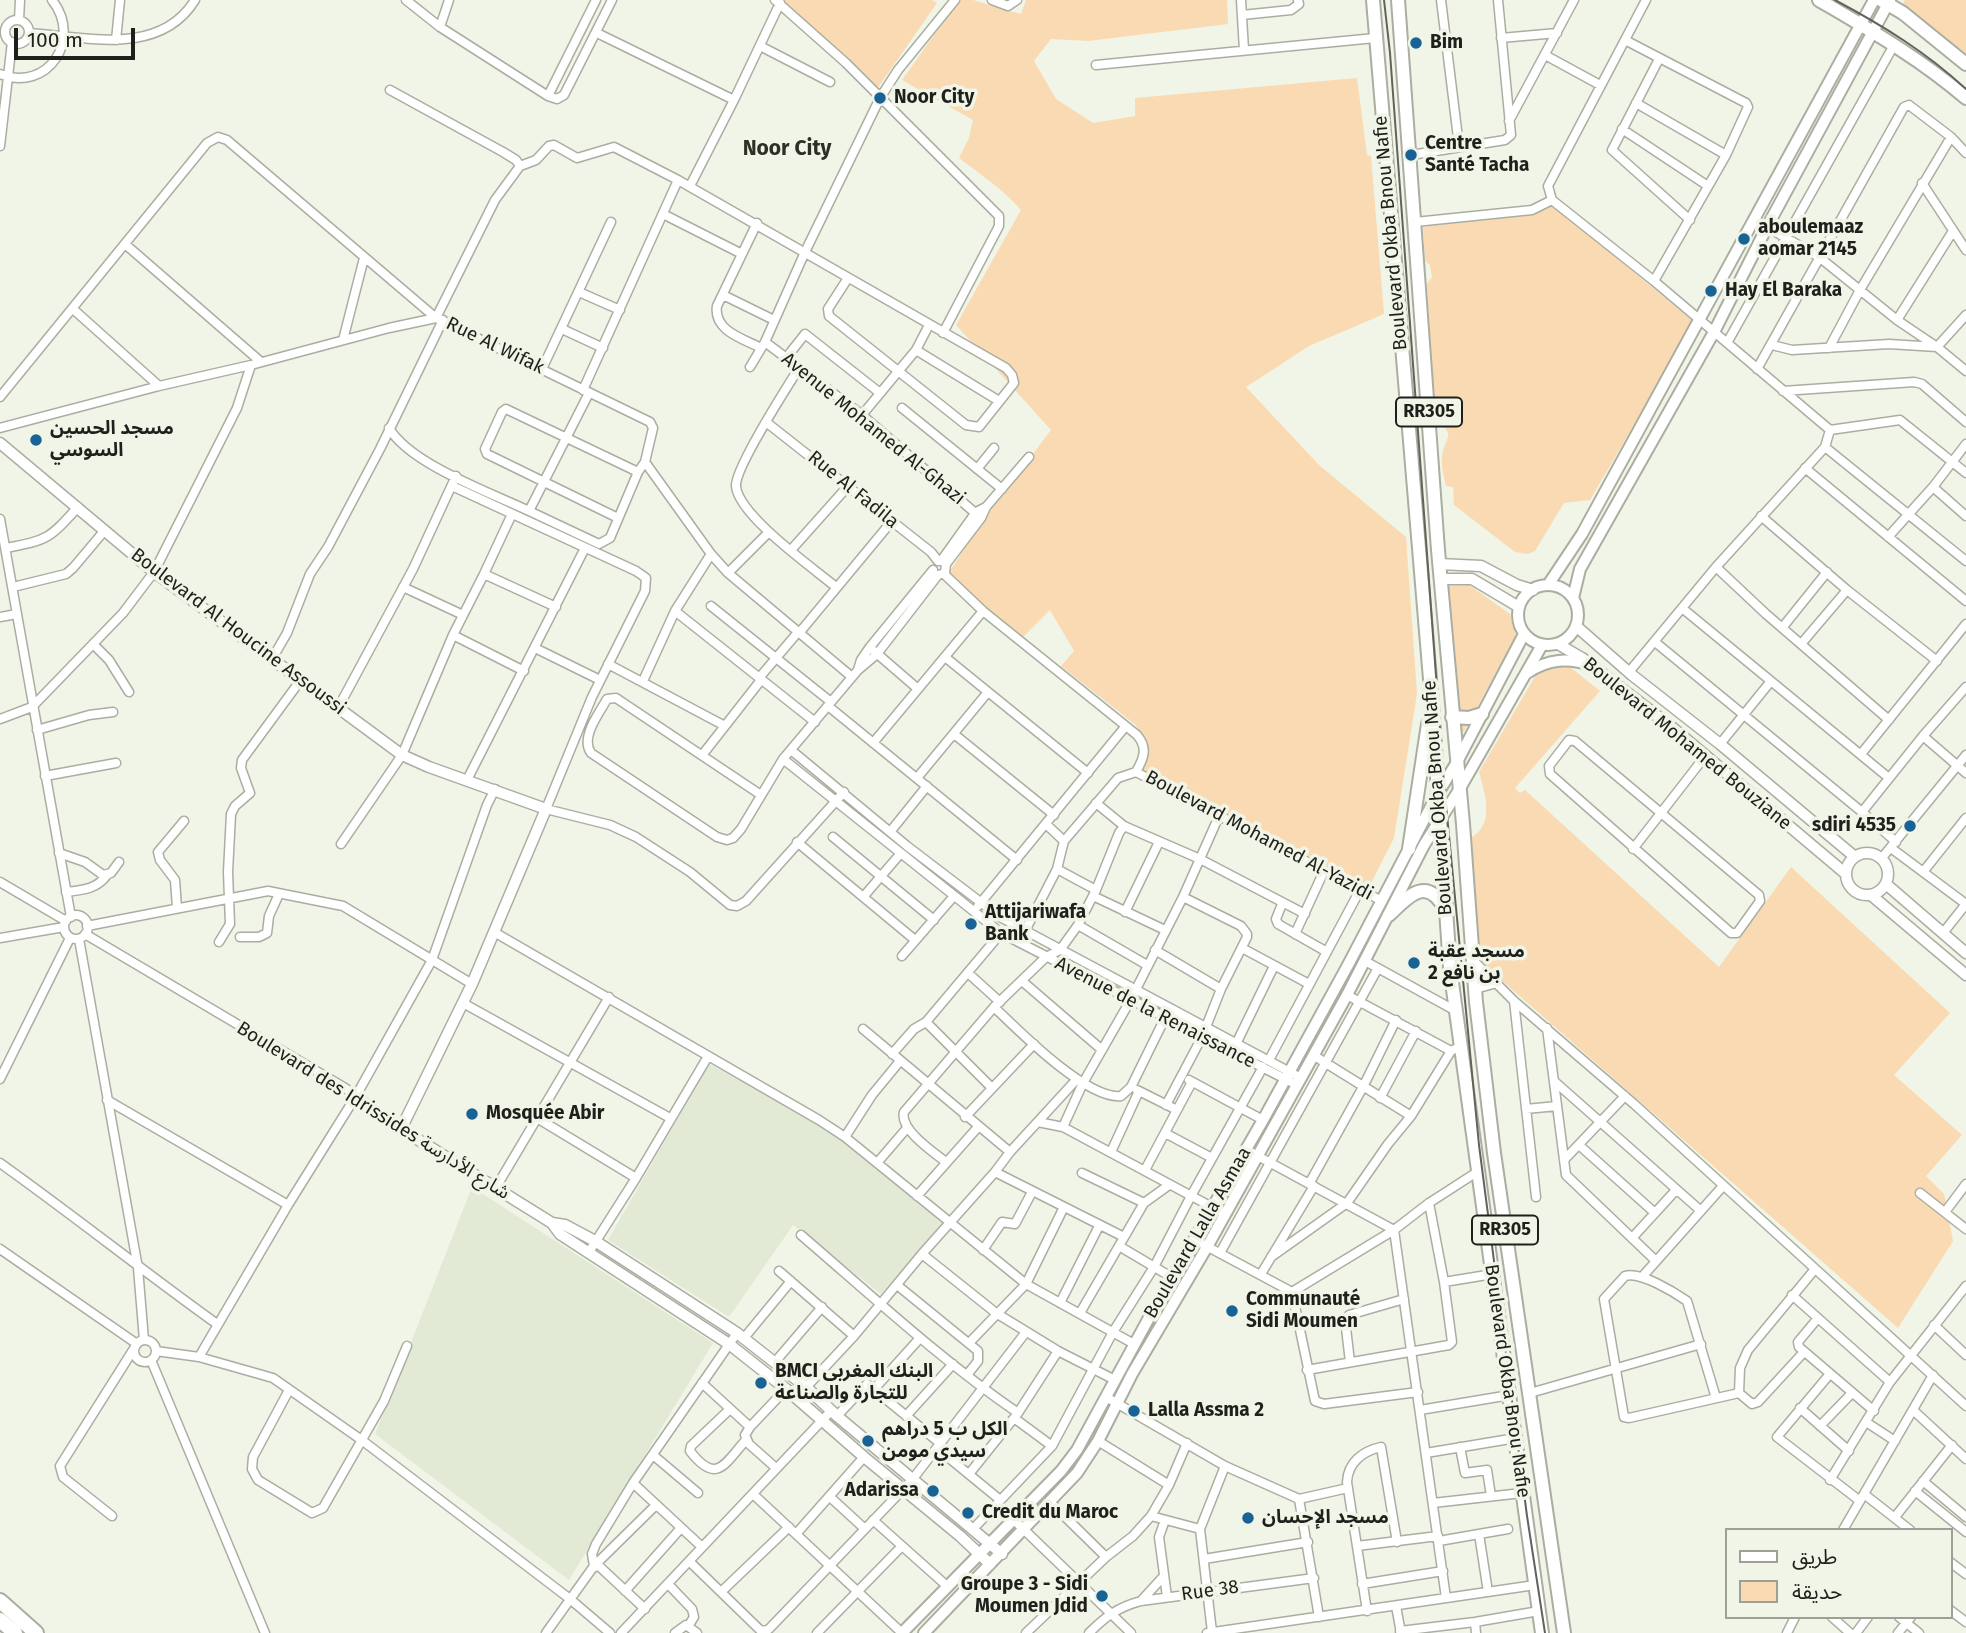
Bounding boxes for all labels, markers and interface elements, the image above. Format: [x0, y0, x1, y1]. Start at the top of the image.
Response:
scale bar [18, 14, 138, 58]
text: 100 m [27, 27, 83, 53]
place label: Bim [1430, 32, 1463, 54]
marker: Bim [1408, 35, 1424, 51]
place label: Noor City [894, 87, 974, 109]
marker: Noor City [872, 90, 888, 106]
street label: Boulevard Okba Bnou Nafie [1369, 115, 1413, 351]
place label: Centre Santé Tacha [1425, 133, 1529, 177]
district label: Noor City [743, 136, 831, 162]
marker: Centre Santé Tacha [1403, 147, 1419, 163]
place label: aboulemaaz aomar 2145 [1758, 217, 1863, 261]
marker: aboulemaaz aomar 2145 [1736, 231, 1752, 247]
place label: Hay El Baraka [1725, 280, 1842, 302]
marker: Hay El Baraka [1703, 283, 1719, 299]
street label: Rue Al Wifak [442, 312, 548, 380]
street label: Avenue Mohamed Al-Ghazi [777, 348, 969, 510]
road number: RR305 [1396, 398, 1462, 426]
place label: مسجد الحسين السوسي [50, 418, 174, 462]
marker: مسجد الحسين السوسي [28, 432, 44, 448]
street label: Rue Al Fadila [803, 446, 903, 534]
street label: Boulevard Al Houcine Assoussi [126, 544, 350, 720]
street label: Boulevard Mohamed Bouziane [1578, 653, 1796, 835]
street label: Boulevard Okba Bnou Nafie [1418, 680, 1458, 916]
street label: Boulevard Mohamed Al-Yazidi [1141, 766, 1377, 906]
place label: sdiri 4535 [1812, 815, 1896, 837]
marker: sdiri 4535 [1902, 818, 1918, 834]
place label: Attijariwafa Bank [985, 902, 1086, 946]
marker: Attijariwafa Bank [963, 916, 979, 932]
place label: مسجد عقبة بن نافع 2 [1428, 941, 1525, 985]
street label: Avenue de la Renaissance [1051, 952, 1259, 1074]
marker: مسجد عقبة بن نافع 2 [1406, 955, 1422, 971]
street label: Boulevard des Idrissides شارع الأدارسة [232, 1017, 514, 1205]
place label: Mosquée Abir [486, 1103, 604, 1125]
marker: Mosquée Abir [464, 1106, 480, 1122]
street label: Boulevard Lalla Asmaa [1140, 1143, 1256, 1323]
road number: RR305 [1472, 1216, 1538, 1245]
street label: Boulevard Okba Bnou Nafie [1479, 1263, 1535, 1499]
place label: Communauté Sidi Moumen [1246, 1289, 1360, 1333]
marker: Communauté Sidi Moumen [1224, 1303, 1240, 1319]
place label: BMCI البنك المغربي للتجارة والصناعة [775, 1361, 933, 1405]
marker: BMCI البنك المغربي للتجارة والصناعة [753, 1375, 769, 1391]
place label: Lalla Assma 2 [1148, 1400, 1264, 1422]
marker: Lalla Assma 2 [1126, 1403, 1142, 1419]
place label: الكل ب 5 دراهم سيدي مومن [882, 1419, 1008, 1463]
marker: الكل ب 5 دراهم سيدي مومن [860, 1433, 876, 1449]
place label: Adarissa [845, 1480, 919, 1502]
marker: Adarissa [925, 1483, 941, 1499]
place label: Credit du Maroc [982, 1502, 1118, 1524]
marker: Credit du Maroc [960, 1505, 976, 1521]
place label: مسجد الإحسان [1262, 1507, 1389, 1529]
marker: مسجد الإحسان [1240, 1510, 1256, 1526]
legend [1724, 1528, 1952, 1619]
text: طريق [1792, 1544, 1837, 1570]
place label: Groupe 3 - Sidi Moumen Jdid [961, 1574, 1088, 1618]
street label: Rue 38 [1180, 1576, 1240, 1606]
text: حديقة [1792, 1579, 1842, 1605]
marker: Groupe 3 - Sidi Moumen Jdid [1094, 1588, 1110, 1604]

